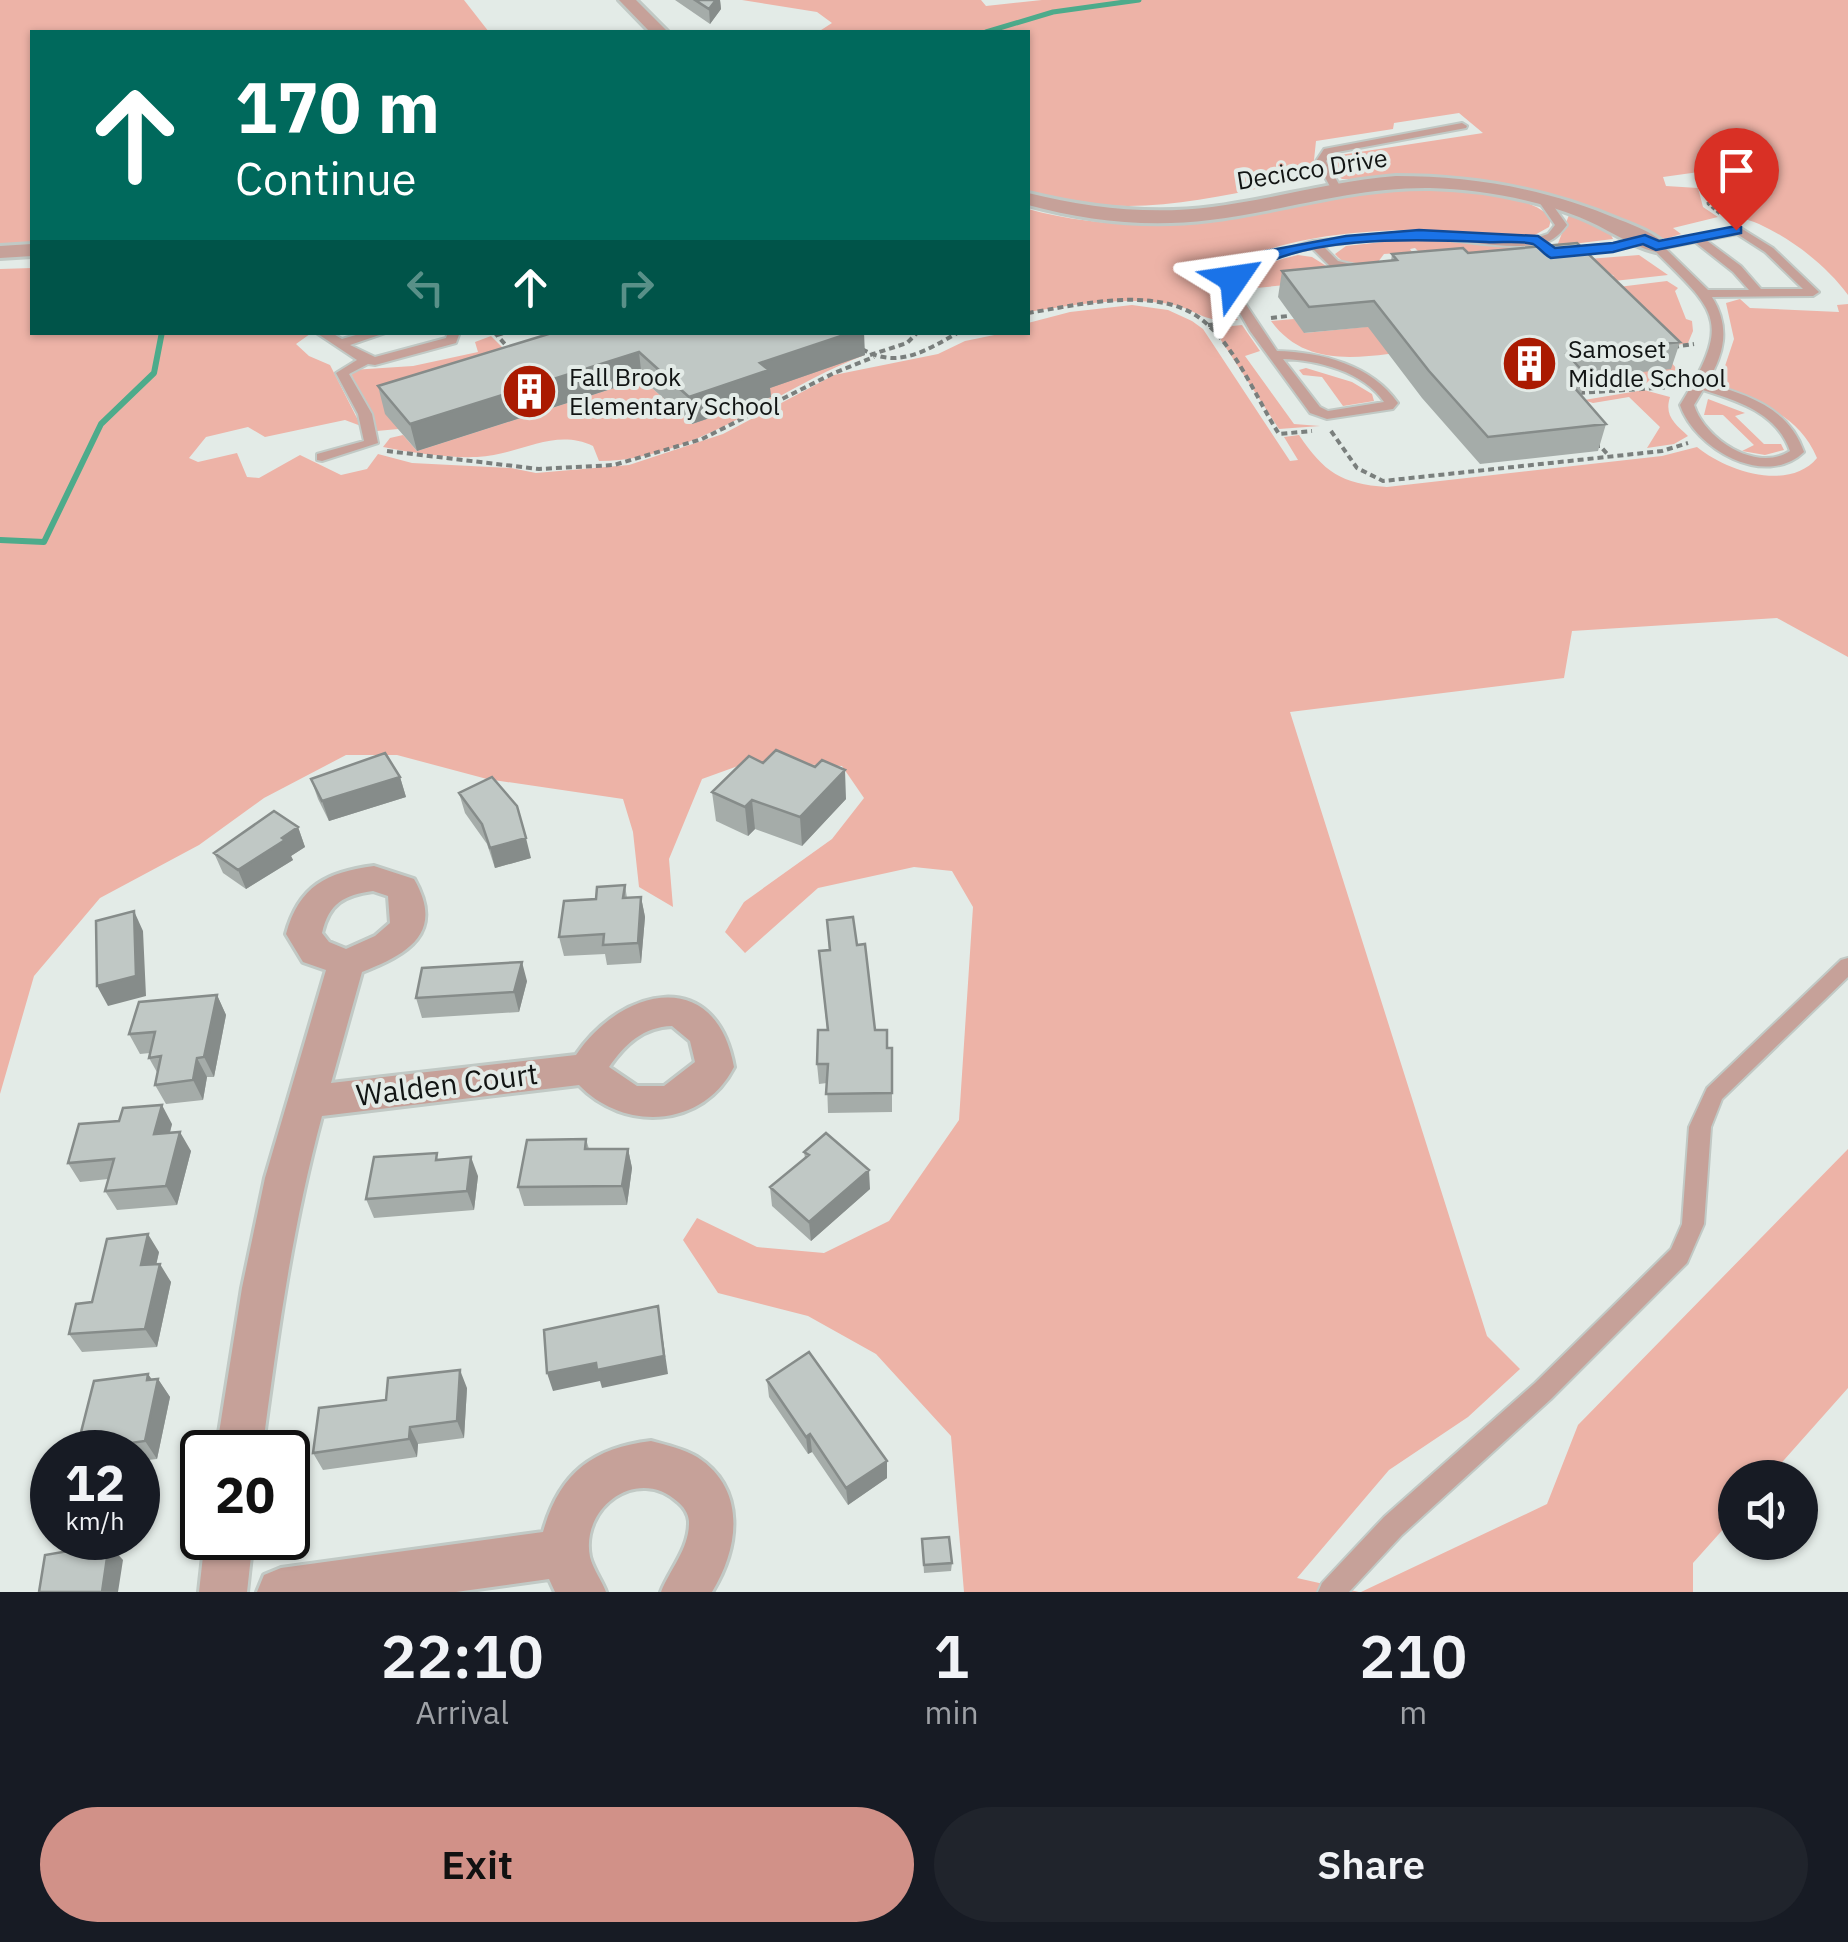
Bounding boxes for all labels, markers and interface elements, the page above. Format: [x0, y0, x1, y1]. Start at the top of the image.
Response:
text: 170 m [235, 61, 440, 152]
icon: ahead [70, 70, 200, 200]
pin [1694, 128, 1779, 231]
street label: Decicco Drive [1234, 140, 1390, 197]
icon: arrive [1709, 143, 1764, 198]
text: Continue [235, 149, 417, 207]
position arrow [1182, 227, 1286, 331]
icon: left [398, 260, 453, 315]
icon: ahead [503, 260, 558, 315]
icon: right [608, 260, 663, 315]
place label: Samoset Middle School [1568, 332, 1726, 394]
building icon: Samoset Middle School [1499, 333, 1559, 393]
place label: Fall Brook Elementary School [569, 360, 780, 422]
building icon: Fall Brook Elementary School [500, 361, 560, 421]
street label: Walden Court [354, 1053, 540, 1114]
speed limit sign: 20 [180, 1430, 310, 1560]
text: 12 [65, 1450, 125, 1515]
map controls [1718, 1460, 1818, 1560]
button: sound [1718, 1460, 1818, 1560]
text: km/h [66, 1504, 124, 1537]
text: 22:10 [381, 1616, 544, 1695]
text: 1 [934, 1616, 970, 1695]
text: 210 [1359, 1616, 1467, 1695]
text: Arrival [416, 1691, 509, 1733]
text: min [924, 1691, 979, 1733]
text: m [1399, 1691, 1427, 1733]
button: Exit [40, 1807, 914, 1922]
button: Share [934, 1807, 1808, 1922]

